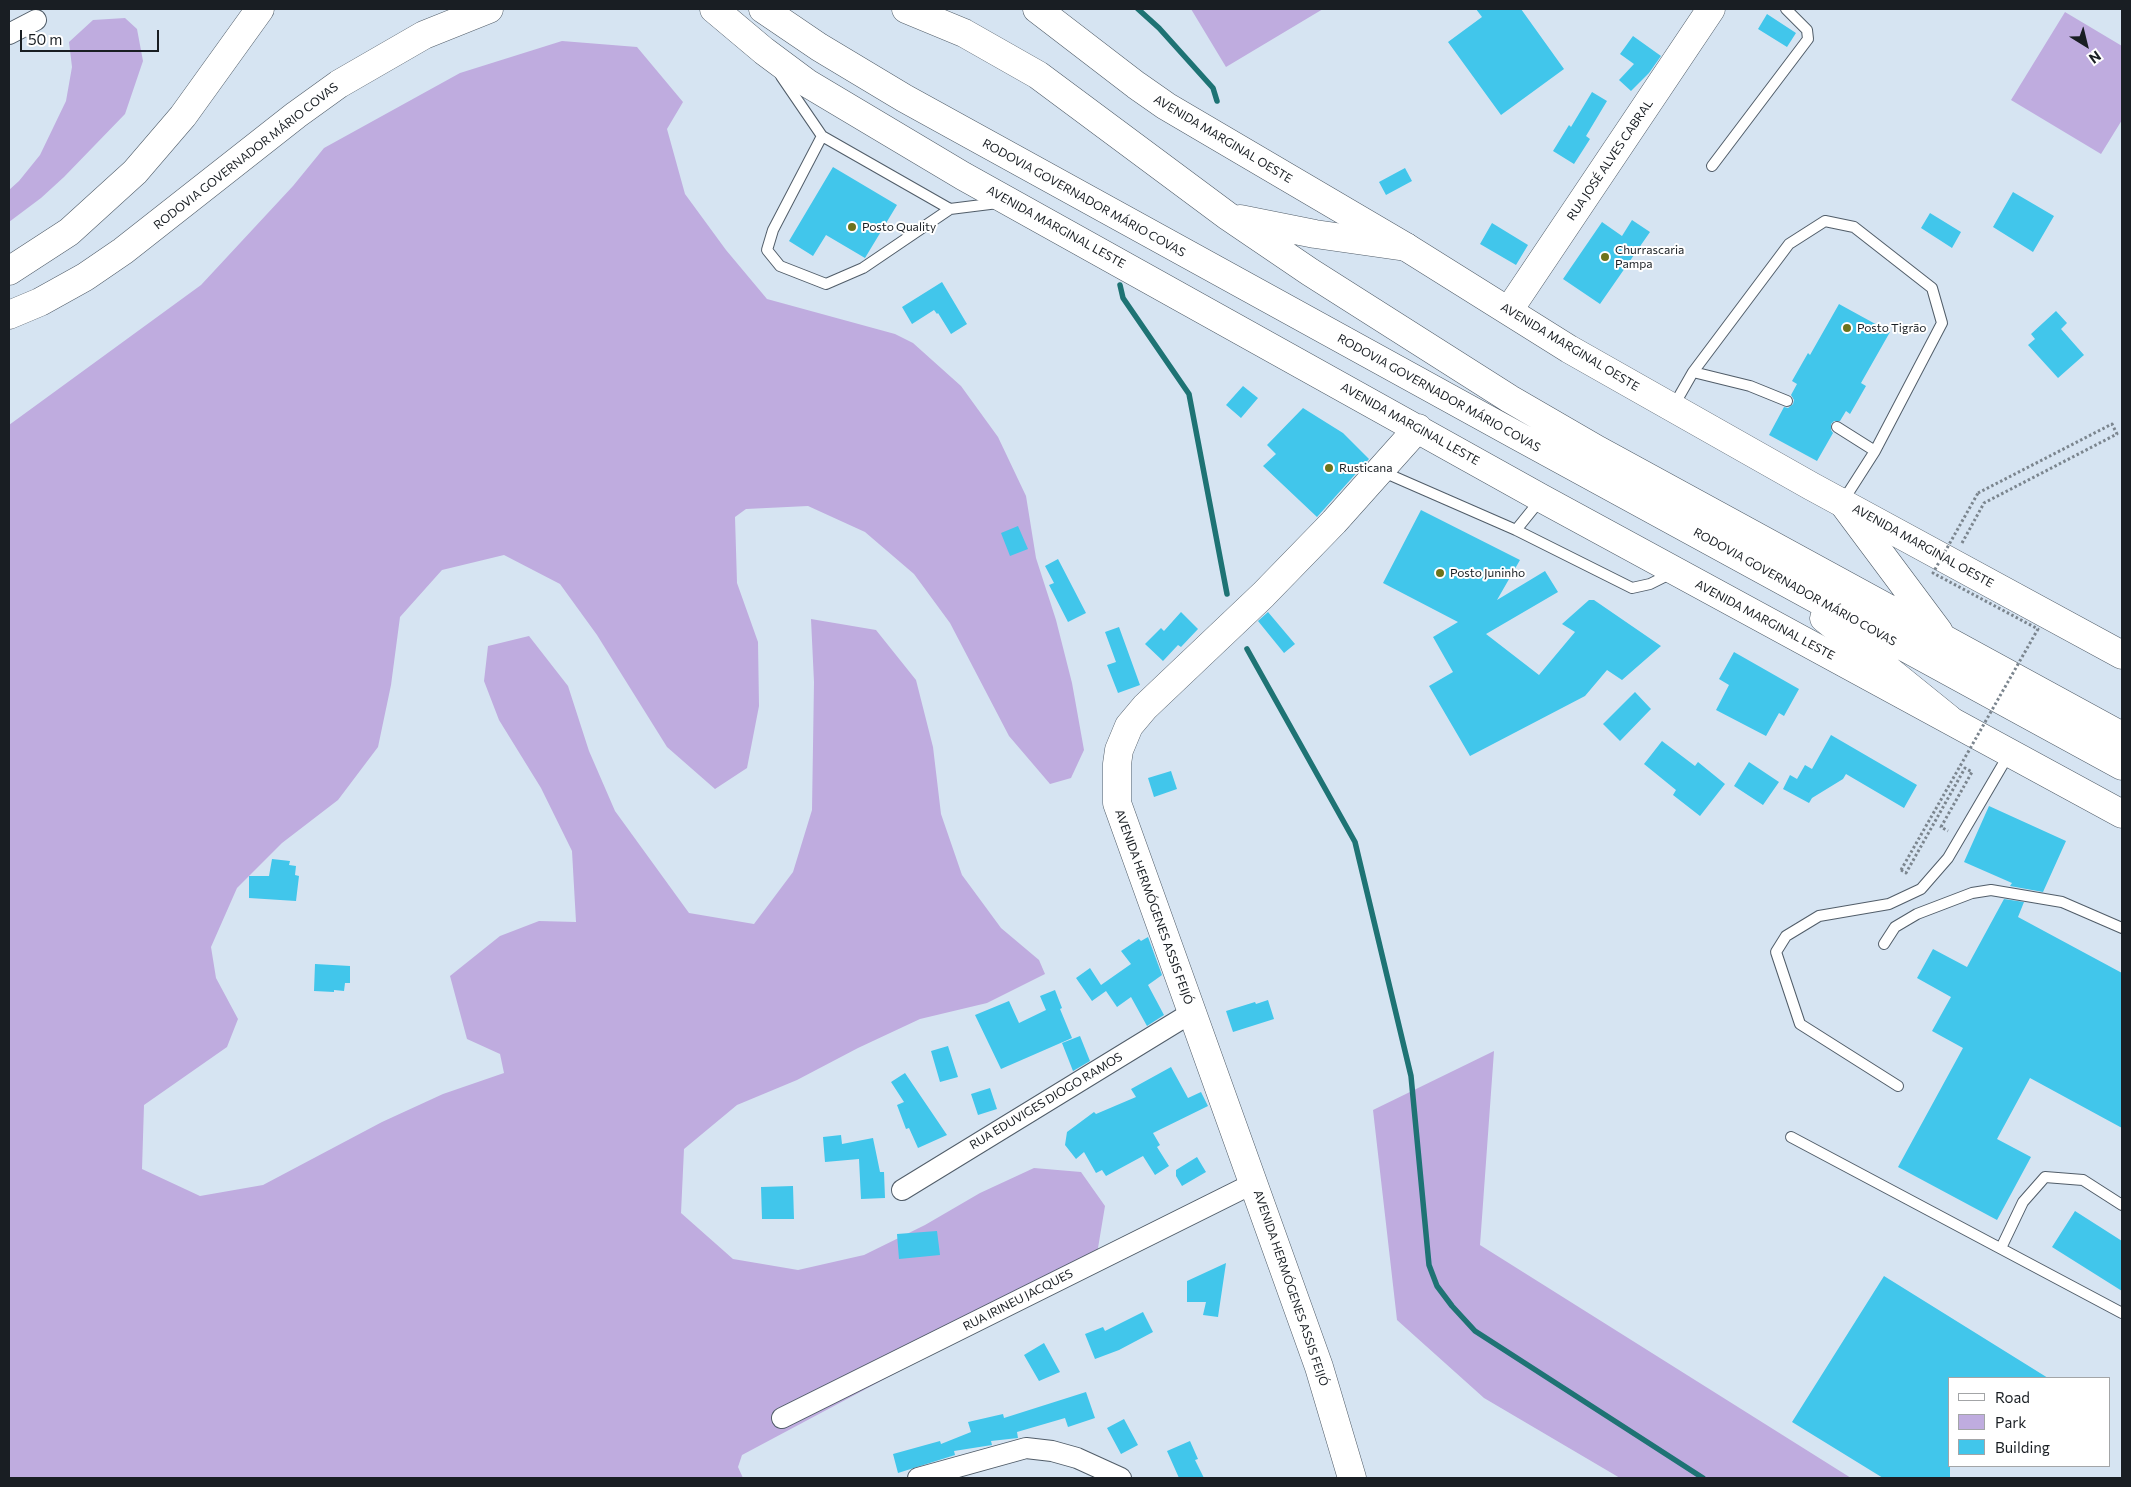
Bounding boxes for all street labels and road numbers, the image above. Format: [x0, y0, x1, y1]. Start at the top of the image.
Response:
street label: RODOVIA GOVERNADOR MÁRIO COVAS [151, 80, 341, 232]
street label: AVENIDA MARGINAL OESTE [1151, 92, 1295, 186]
street label: RUA JOSÉ ALVES CABRAL [1564, 97, 1656, 223]
street label: RODOVIA GOVERNADOR MÁRIO COVAS [980, 136, 1188, 260]
street label: AVENIDA MARGINAL LESTE [984, 183, 1128, 271]
street label: AVENIDA MARGINAL OESTE [1498, 300, 1642, 394]
street label: RODOVIA GOVERNADOR MÁRIO COVAS [1335, 331, 1543, 455]
street label: AVENIDA MARGINAL LESTE [1338, 380, 1482, 468]
street label: AVENIDA MARGINAL OESTE [1850, 501, 1996, 591]
street label: RODOVIA GOVERNADOR MÁRIO COVAS [1691, 525, 1899, 649]
street label: AVENIDA MARGINAL LESTE [1693, 577, 1837, 663]
street label: AVENIDA HERMÓGENES ASSIS FEIJÓ [1112, 807, 1196, 1007]
street label: RUA EDUVIGES DIOGO RAMOS [967, 1050, 1125, 1152]
street label: AVENIDA HERMÓGENES ASSIS FEIJÓ [1251, 1188, 1331, 1388]
street label: RUA IRINEU JACQUES [961, 1266, 1075, 1334]

